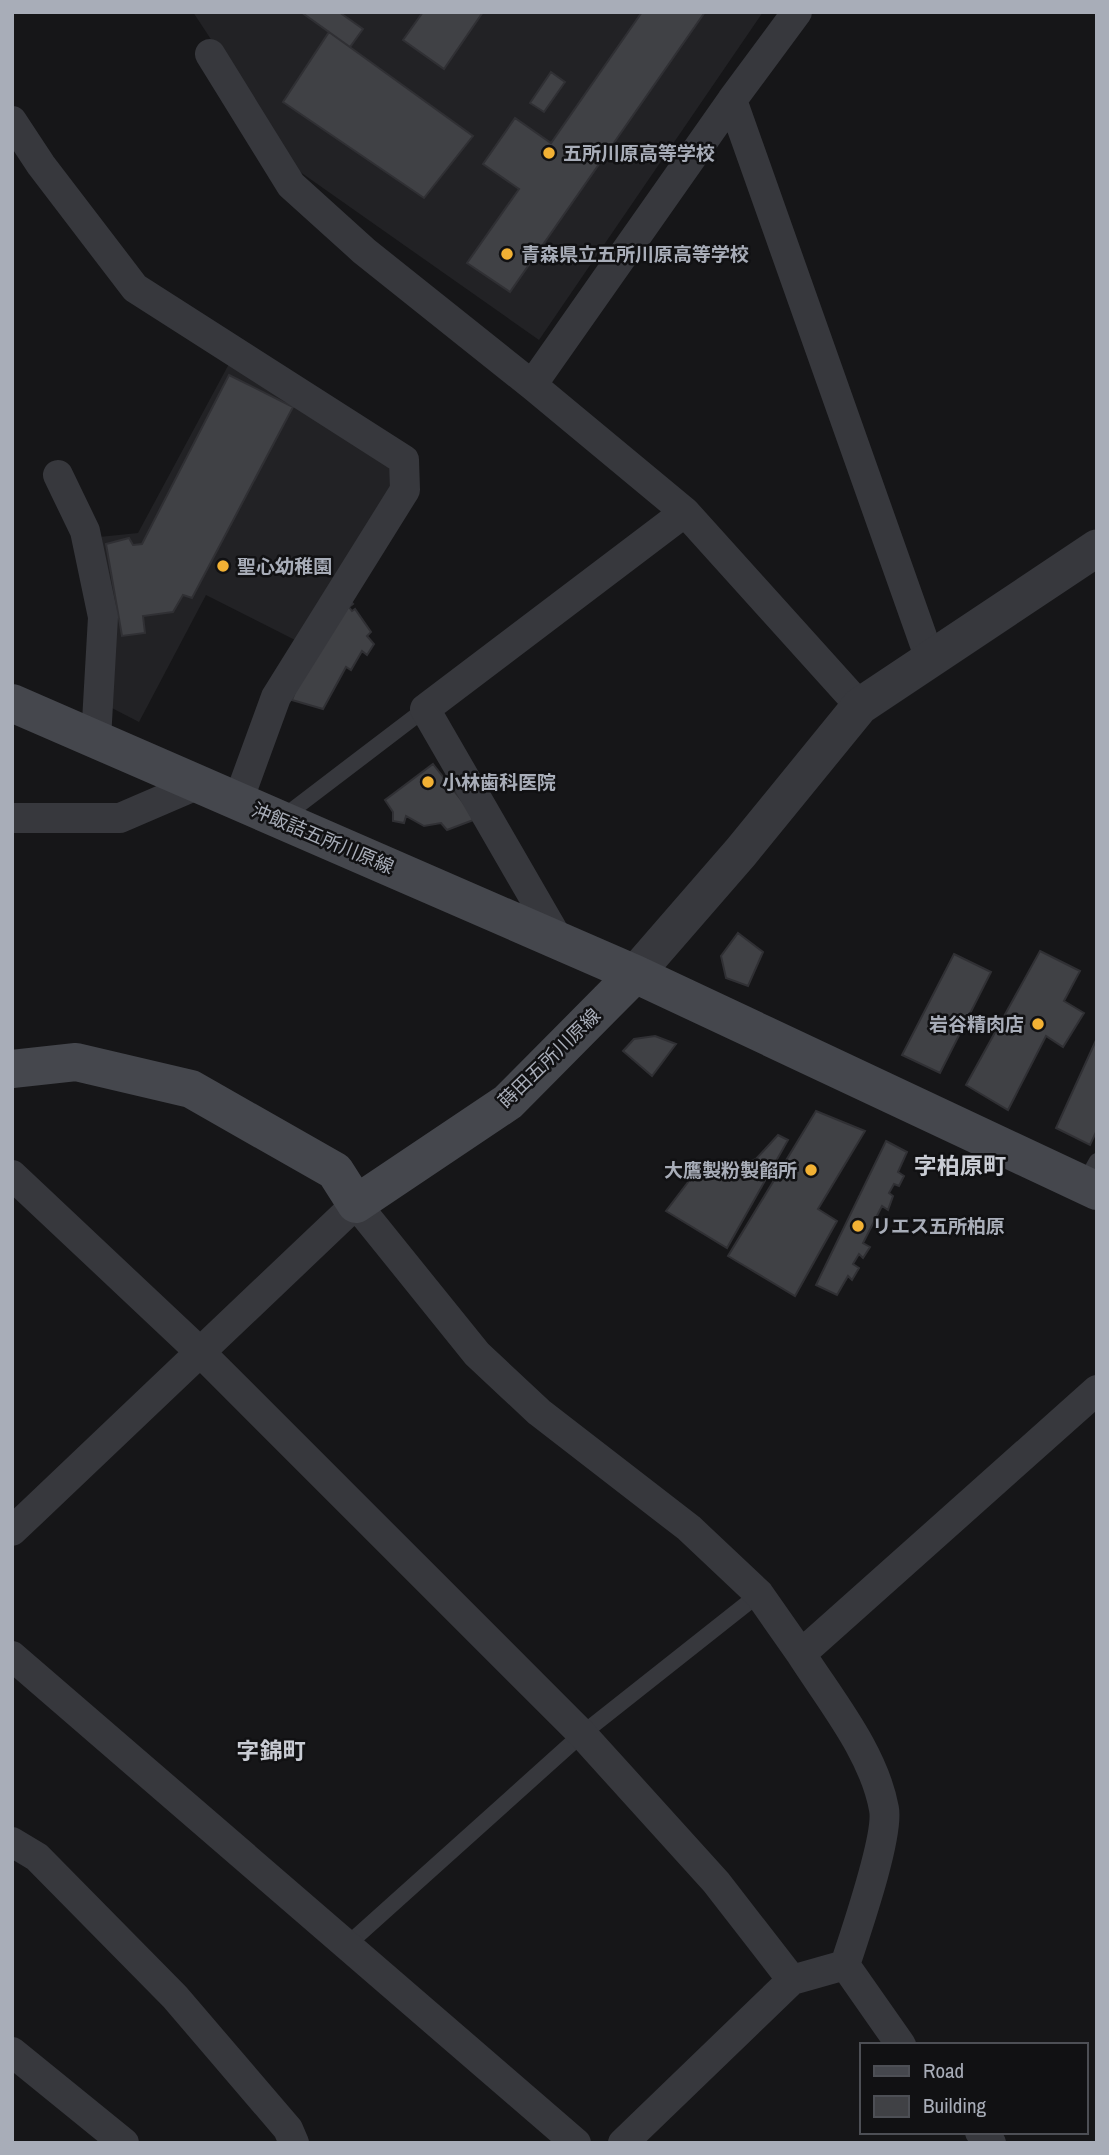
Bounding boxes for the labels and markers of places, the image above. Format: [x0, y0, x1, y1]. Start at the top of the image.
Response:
place label: 五所川原高等学校 [563, 140, 715, 166]
marker: 五所川原高等学校 [541, 145, 557, 161]
place label: 青森県立五所川原高等学校 [521, 241, 749, 267]
marker: 青森県立五所川原高等学校 [499, 246, 515, 262]
place label: 聖心幼稚園 [237, 553, 332, 579]
marker: 聖心幼稚園 [215, 558, 231, 574]
place label: 小林歯科医院 [442, 769, 556, 795]
marker: 小林歯科医院 [420, 774, 436, 790]
place label: 岩谷精肉店 [929, 1011, 1024, 1037]
marker: 岩谷精肉店 [1030, 1016, 1046, 1032]
place label: 大鷹製粉製餡所 [664, 1157, 797, 1183]
marker: 大鷹製粉製餡所 [803, 1162, 819, 1178]
place label: リエス五所柏原 [872, 1213, 1005, 1239]
marker: リエス五所柏原 [850, 1218, 866, 1234]

